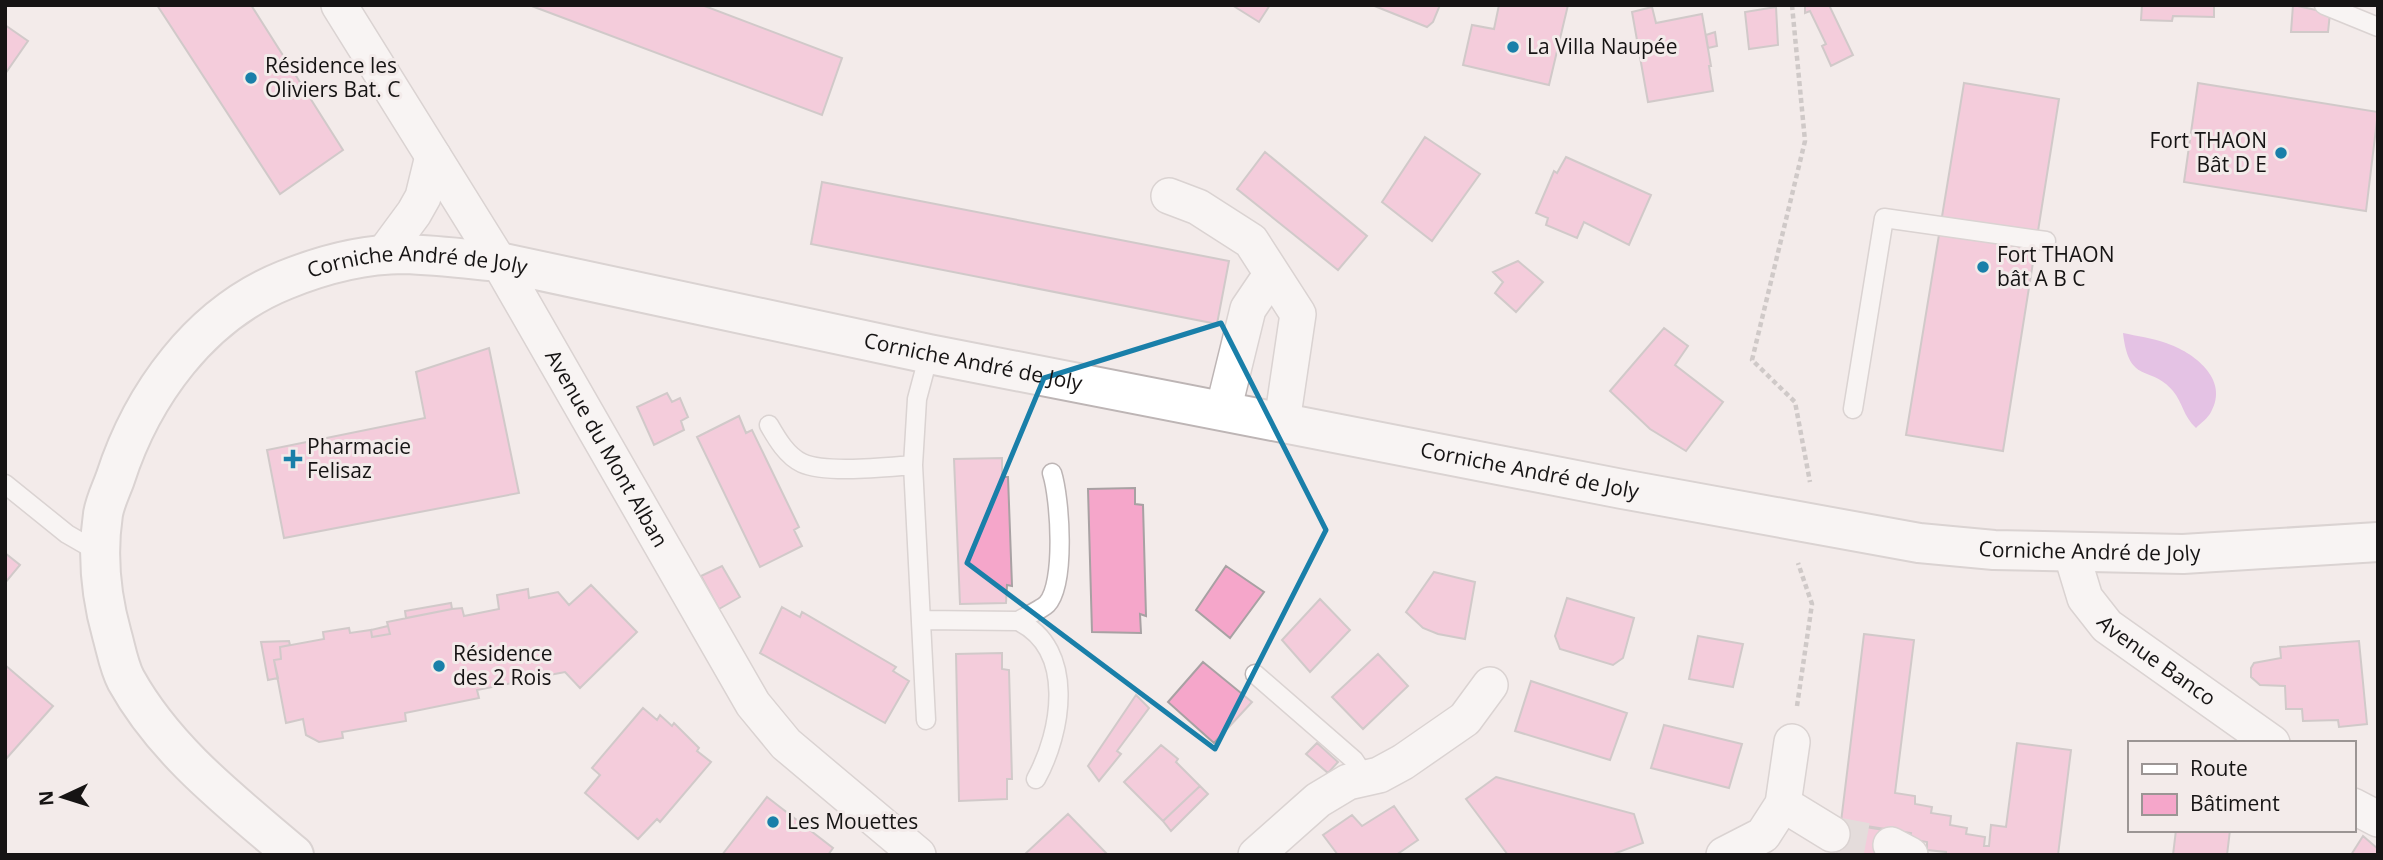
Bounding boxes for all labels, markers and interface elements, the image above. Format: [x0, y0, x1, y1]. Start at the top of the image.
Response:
place label: La Villa Naupée [1527, 32, 1677, 60]
marker: La Villa Naupée [1505, 39, 1521, 55]
place label: Résidence les Oliviers Bat. C [265, 51, 401, 103]
marker: Résidence les Oliviers Bat. C [243, 70, 259, 86]
place label: Fort THAON Bât D E [2150, 126, 2267, 178]
marker: Fort THAON Bât D E [2273, 145, 2289, 161]
street label: Corniche André de Joly [303, 239, 531, 284]
place label: Fort THAON bât A B C [1997, 240, 2114, 292]
marker: Fort THAON bât A B C [1975, 259, 1991, 275]
street label: Corniche André de Joly [862, 325, 1085, 397]
street label: Avenue du Mont Alban [539, 344, 675, 552]
place label: Pharmacie Felisaz [307, 432, 411, 484]
street label: Corniche André de Joly [1418, 435, 1642, 505]
marker: Pharmacie Felisaz [285, 451, 301, 467]
street label: Corniche André de Joly [1977, 534, 2202, 567]
street label: Avenue Banco [2091, 609, 2222, 712]
place label: Résidence des 2 Rois [453, 639, 552, 691]
marker: Résidence des 2 Rois [431, 658, 447, 674]
legend [2128, 741, 2355, 832]
text: Route [2190, 754, 2248, 782]
north arrow [28, 762, 98, 832]
text: Bâtiment [2190, 789, 2280, 817]
text: N [33, 790, 60, 807]
place label: Les Mouettes [787, 807, 918, 835]
marker: Les Mouettes [765, 814, 781, 830]

